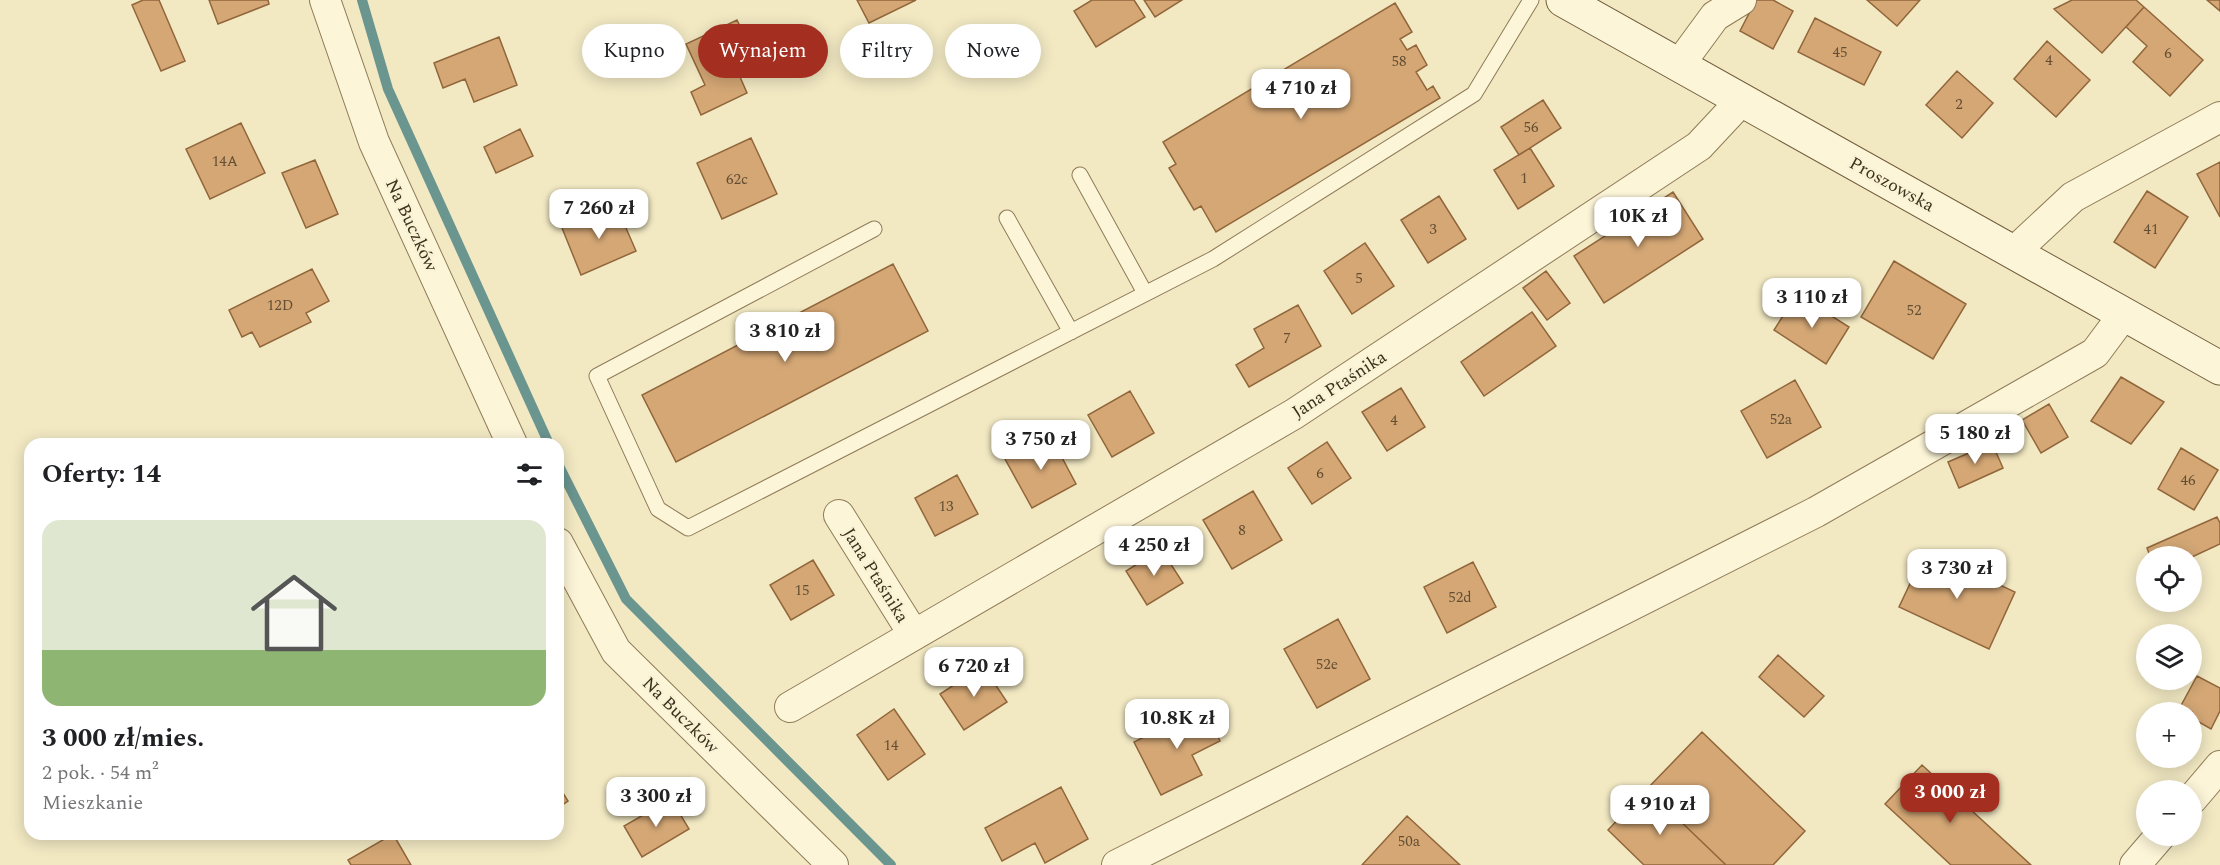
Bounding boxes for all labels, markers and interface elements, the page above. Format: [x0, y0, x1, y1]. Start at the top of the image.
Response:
chip: Kupno [582, 24, 686, 78]
chip: Wynajem [698, 24, 828, 78]
chip: Filtry [840, 24, 933, 78]
chip: Nowe [945, 24, 1041, 78]
house number: 45 [1832, 41, 1848, 64]
house number: 6 [2164, 42, 2172, 65]
house number: 4 [2045, 49, 2053, 72]
house number: 58 [1391, 50, 1407, 73]
pin: 4 710 zł [1239, 69, 1363, 120]
text: 4 710 zł [1265, 73, 1337, 103]
house number: 2 [1955, 93, 1963, 116]
house number: 56 [1523, 116, 1539, 139]
house number: 14A [212, 150, 238, 173]
street label: Proszowska [1844, 150, 1940, 219]
house number: 1 [1520, 167, 1528, 190]
house number: 62c [726, 168, 748, 191]
street label: Na Buczków [378, 174, 445, 276]
pin: 7 260 zł [537, 189, 661, 240]
text: 7 260 zł [563, 193, 635, 223]
pin: 10K zł [1589, 197, 1687, 248]
text: 10K zł [1608, 201, 1668, 231]
house number: 3 [1429, 218, 1437, 241]
house number: 41 [2143, 218, 2159, 241]
house number: 5 [1355, 267, 1363, 290]
pin: 3 110 zł [1750, 278, 1874, 329]
text: 3 110 zł [1776, 282, 1848, 312]
house number: 12D [267, 294, 293, 317]
house number: 52 [1906, 299, 1922, 322]
pin: 3 810 zł [723, 312, 847, 363]
text: 3 810 zł [749, 316, 821, 346]
house number: 7 [1283, 327, 1291, 350]
street label: Jana Ptaśnika [1287, 344, 1392, 425]
house number: 52a [1770, 408, 1793, 431]
house number: 4 [1390, 409, 1398, 432]
pin: 5 180 zł [1913, 414, 2037, 465]
text: 5 180 zł [1939, 418, 2011, 448]
pin: 3 750 zł [979, 420, 1103, 471]
text: 3 750 zł [1005, 424, 1077, 454]
text: Oferty: 14 [42, 454, 161, 494]
icon: filters [513, 458, 546, 491]
house number: 6 [1316, 462, 1324, 485]
house number: 46 [2180, 469, 2196, 492]
house number: 13 [938, 495, 954, 518]
house number: 8 [1238, 519, 1246, 542]
street label: Jana Ptaśnika [836, 522, 916, 628]
pin: 4 250 zł [1092, 526, 1216, 577]
text: 4 250 zł [1118, 530, 1190, 560]
map controls [2136, 546, 2202, 846]
button: locate [2136, 546, 2202, 612]
pin: 3 730 zł [1895, 549, 2019, 600]
text: 3 730 zł [1921, 553, 1993, 583]
icon: home [240, 559, 348, 667]
house number: 15 [794, 579, 810, 602]
house number: 52d [1448, 586, 1472, 609]
button: layers [2136, 624, 2202, 690]
pin: 6 720 zł [912, 647, 1036, 698]
text: 6 720 zł [938, 651, 1010, 681]
house number: 52e [1316, 653, 1338, 676]
street label: Na Buczków [636, 671, 726, 760]
pin: 10.8K zł [1115, 699, 1239, 750]
button: + [2136, 702, 2202, 768]
text: 10.8K zł [1139, 703, 1215, 733]
text: 3 000 zł/mies. [42, 718, 204, 758]
house number: 14 [883, 734, 899, 757]
text: 2 pok. · 54 m² [42, 758, 159, 788]
pin: 3 000 zł [1888, 773, 2012, 824]
pin: 3 300 zł [594, 777, 718, 828]
text: 3 000 zł [1914, 777, 1986, 807]
button: − [2136, 780, 2202, 846]
text: 3 300 zł [620, 781, 692, 811]
pin: 4 910 zł [1598, 785, 1722, 836]
text: Mieszkanie [42, 788, 143, 818]
text: 4 910 zł [1624, 789, 1696, 819]
house number: 50a [1398, 830, 1421, 853]

